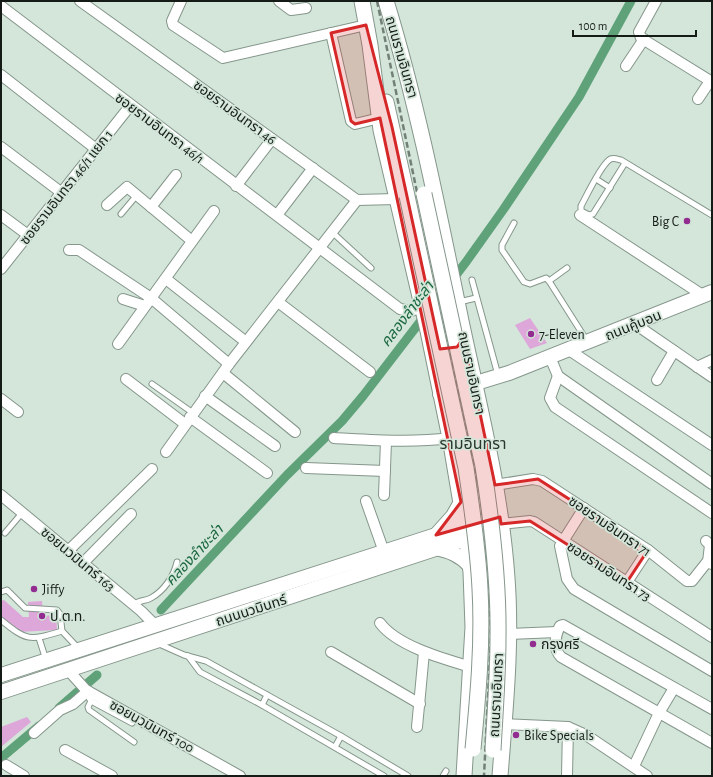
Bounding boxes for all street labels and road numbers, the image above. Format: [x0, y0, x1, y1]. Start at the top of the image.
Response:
street label: ถนนรามอินทรา [383, 15, 419, 100]
street label: ซอยรามอินทรา 46 [190, 78, 278, 147]
street label: ซอยรามอินทรา 46/1 [112, 91, 206, 167]
street label: ซอยรามอินทรา 46/1 แยก 1 [18, 128, 116, 248]
street label: ถนนคู้บอน [603, 307, 664, 344]
street label: ถนนรามอินทรา [455, 330, 487, 416]
street label: ซอยรามอินทรา 71 [566, 494, 653, 559]
street label: ซอยนวมินทร์ 163 [38, 525, 117, 595]
street label: ซอยรามอินทรา 73 [564, 540, 653, 604]
street label: ถนนนวมินทร์ [214, 593, 289, 629]
street label: ถนนรามอินทรา [488, 653, 506, 738]
street label: ซอยนวมินทร์ 100 [107, 698, 196, 756]

